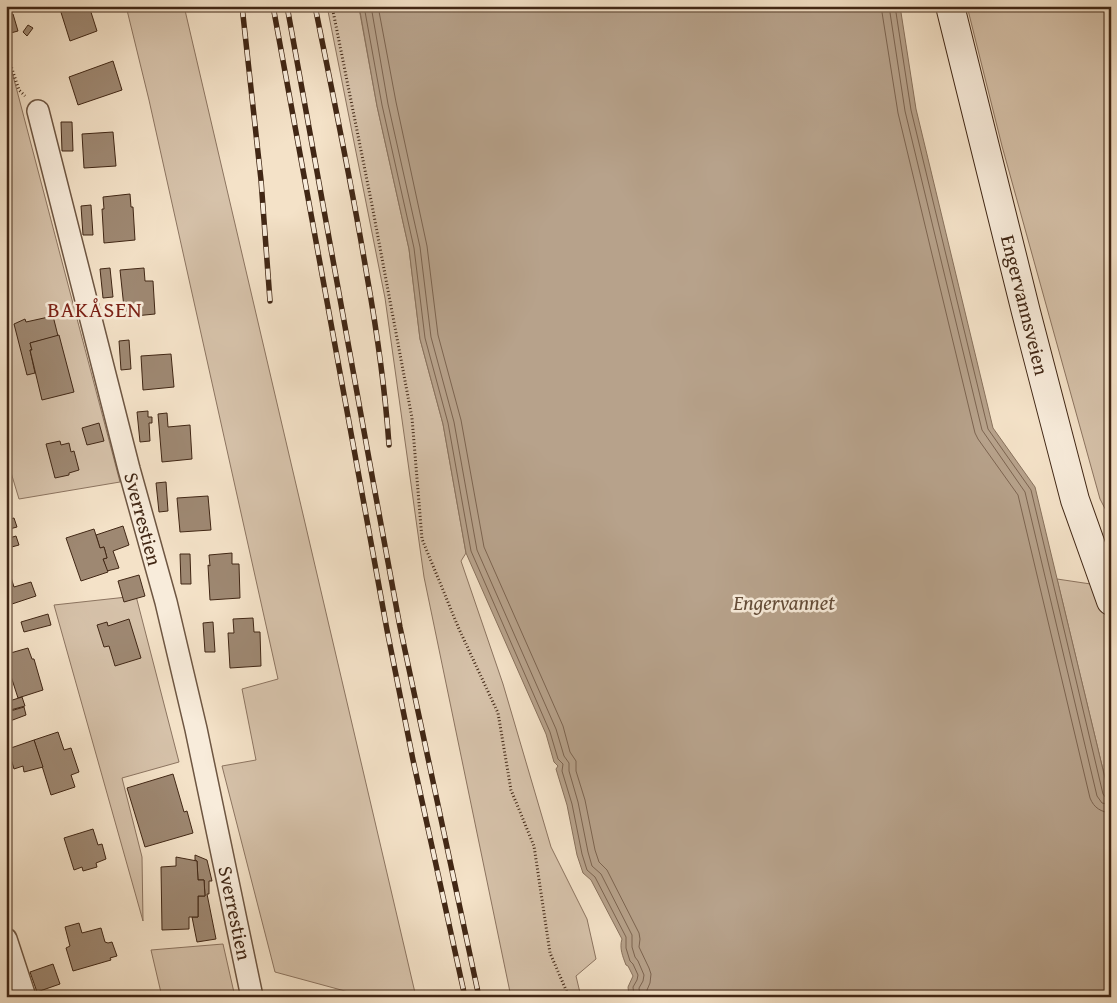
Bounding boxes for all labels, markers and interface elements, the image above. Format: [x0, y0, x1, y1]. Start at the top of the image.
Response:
street label: Engervannsveien [994, 232, 1057, 378]
district label: BAKÅSEN [47, 293, 143, 325]
street label: Sverrestien [117, 469, 170, 569]
water label: Engervannet [732, 587, 835, 618]
street label: Sverrestien [211, 863, 260, 963]

